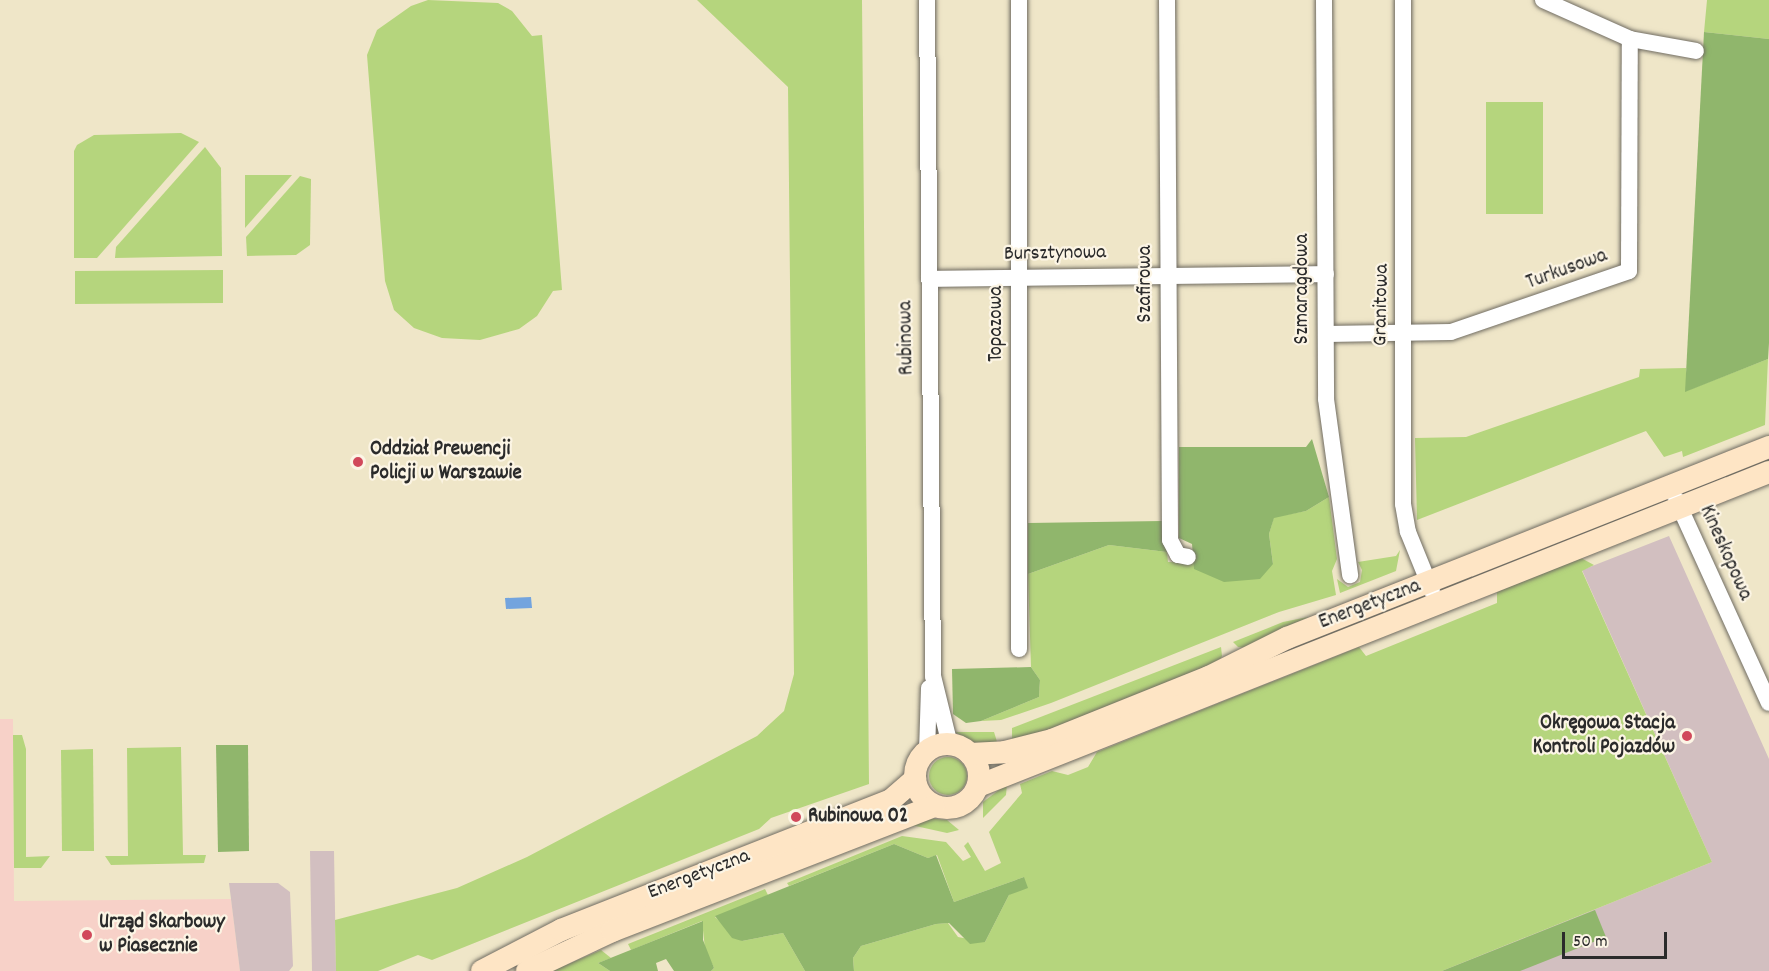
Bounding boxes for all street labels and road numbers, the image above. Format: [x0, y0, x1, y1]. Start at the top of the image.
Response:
street label: Szmaragdowa [1290, 234, 1316, 344]
street label: Bursztynowa [1004, 241, 1106, 267]
street label: Turkusowa [1523, 244, 1611, 296]
street label: Szafirowa [1133, 245, 1159, 323]
street label: Granitowa [1369, 264, 1395, 346]
street label: Topazowa [984, 286, 1010, 362]
street label: Rubinowa [894, 300, 920, 376]
street label: Kineskopowa [1693, 501, 1757, 605]
street label: Energetyczna [1316, 574, 1424, 636]
street label: Energetyczna [645, 844, 753, 906]

